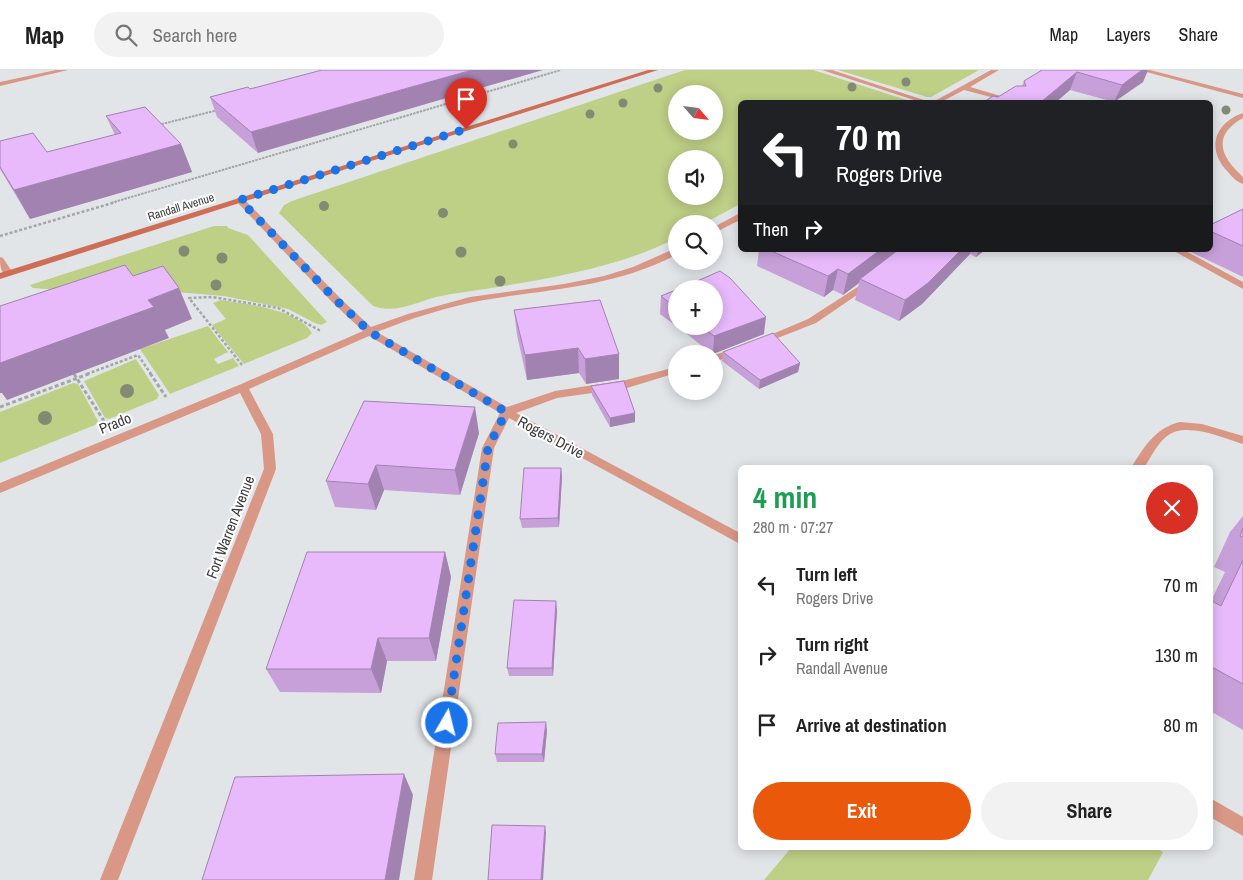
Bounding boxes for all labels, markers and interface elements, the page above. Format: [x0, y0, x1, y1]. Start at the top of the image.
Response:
search box [94, 12, 444, 57]
text: Map [25, 19, 64, 51]
icon: search [112, 21, 140, 49]
text: Search here [152, 22, 237, 48]
text: Map [1050, 22, 1078, 47]
text: Layers [1106, 22, 1151, 47]
text: Share [1179, 22, 1218, 47]
pin [445, 78, 487, 129]
icon: arrive [452, 85, 480, 113]
north arrow [668, 85, 722, 140]
map controls [668, 85, 723, 400]
text: 70 m [836, 114, 901, 161]
icon: left [753, 120, 818, 185]
button: sound [668, 150, 723, 205]
text: Rogers Drive [836, 159, 942, 189]
street label: Randall Avenue [146, 189, 216, 225]
button: search [668, 215, 723, 270]
icon: right [799, 215, 827, 243]
text: Then [753, 216, 789, 242]
button: + [668, 280, 723, 335]
button: − [668, 345, 723, 400]
street label: Prado [96, 407, 134, 439]
street label: Rogers Drive [514, 411, 588, 463]
street label: Fort Warren Avenue [201, 472, 259, 582]
text: 4 min [753, 477, 817, 517]
button: close [1146, 482, 1198, 534]
text: 280 m · 07:27 [753, 516, 833, 538]
text: Turn left [796, 561, 857, 587]
icon: left [753, 571, 781, 599]
text: 70 m [1163, 572, 1198, 598]
text: Rogers Drive [796, 587, 873, 609]
text: Turn right [796, 631, 868, 657]
icon: right [753, 641, 781, 669]
text: 130 m [1155, 642, 1198, 668]
text: Randall Avenue [796, 657, 888, 679]
position arrow [420, 696, 472, 748]
icon: arrive [753, 711, 781, 739]
text: Arrive at destination [796, 712, 947, 738]
text: 80 m [1163, 712, 1198, 738]
button: Exit [753, 782, 971, 840]
button: Share [981, 782, 1198, 840]

